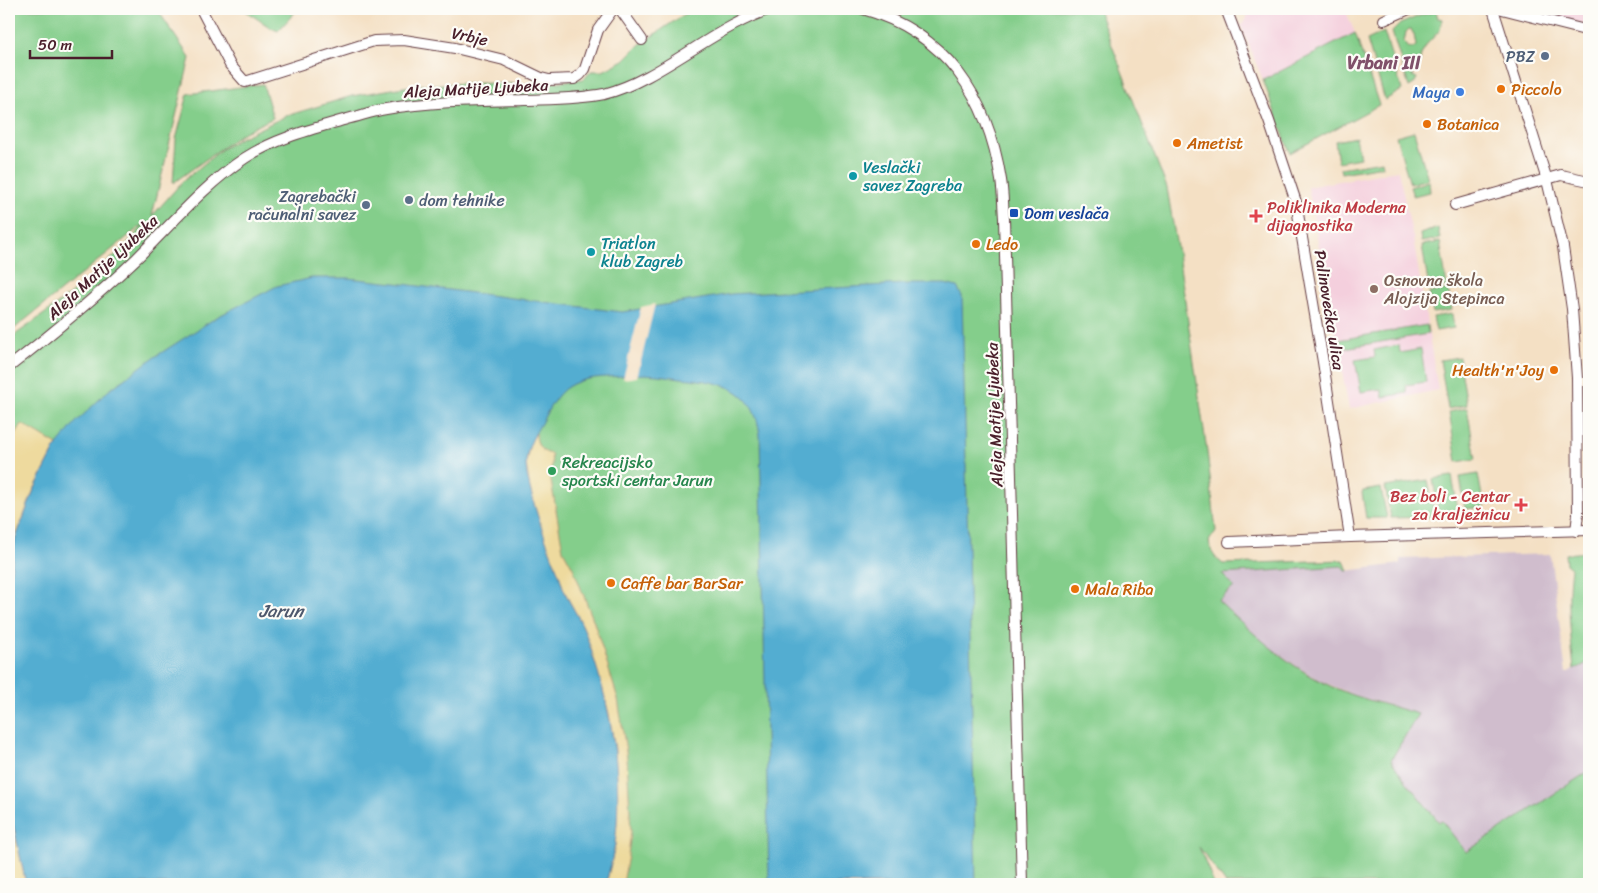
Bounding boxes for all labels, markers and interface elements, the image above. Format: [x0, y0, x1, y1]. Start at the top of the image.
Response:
street label: Vrbje [449, 19, 491, 54]
scale bar [30, 28, 112, 60]
text: 50 m [38, 32, 73, 58]
place label: PBZ [1506, 42, 1536, 71]
district label: Vrbani III [1347, 47, 1421, 79]
marker: PBZ [1539, 50, 1551, 62]
street label: Aleja Matije Ljubeka [402, 70, 550, 107]
place label: Piccolo [1511, 75, 1562, 104]
place label: Maya [1413, 78, 1451, 107]
marker: Piccolo [1495, 83, 1507, 95]
marker: Maya [1454, 86, 1466, 98]
place label: Botanica [1437, 110, 1499, 139]
marker: Botanica [1421, 118, 1433, 130]
place label: Ametist [1186, 129, 1243, 158]
marker: Ametist [1171, 137, 1183, 149]
place label: Veslački savez Zagreba [862, 153, 963, 200]
marker: Veslački savez Zagreba [847, 170, 859, 182]
place label: Zagrebački računalni savez [248, 182, 357, 229]
place label: dom tehnike [419, 186, 505, 215]
place label: Poliklinika Moderna dijagnostika [1267, 193, 1407, 240]
marker: dom tehnike [403, 194, 415, 206]
marker: Zagrebački računalni savez [360, 199, 372, 211]
place label: Dom veslača [1024, 199, 1109, 228]
street label: Aleja Matije Ljubeka [39, 207, 166, 328]
marker: Dom veslača [1008, 207, 1020, 219]
marker: Poliklinika Moderna dijagnostika [1249, 209, 1263, 223]
place label: Triatlon klub Zagreb [601, 229, 683, 276]
place label: Ledo [986, 230, 1018, 259]
marker: Ledo [970, 238, 982, 250]
marker: Triatlon klub Zagreb [585, 246, 597, 258]
street label: Palinovečka ulica [1306, 248, 1353, 373]
place label: Osnovna škola Alojzija Stepinca [1383, 266, 1505, 313]
marker: Osnovna škola Alojzija Stepinca [1368, 283, 1380, 295]
street label: Aleja Matije Ljubeka [977, 341, 1012, 489]
place label: Health'n'Joy [1452, 356, 1545, 385]
marker: Health'n'Joy [1548, 364, 1560, 376]
place label: Rekreacijsko sportski centar Jarun [561, 448, 713, 495]
marker: Rekreacijsko sportski centar Jarun [546, 465, 558, 477]
place label: Bez boli - Centar za kralježnicu [1390, 482, 1511, 529]
marker: Bez boli - Centar za kralježnicu [1514, 498, 1528, 512]
place label: Caffe bar BarSar [621, 569, 744, 598]
place label: Mala Riba [1085, 575, 1154, 604]
marker: Caffe bar BarSar [605, 577, 617, 589]
marker: Mala Riba [1069, 583, 1081, 595]
water label: Jarun [259, 595, 305, 627]

